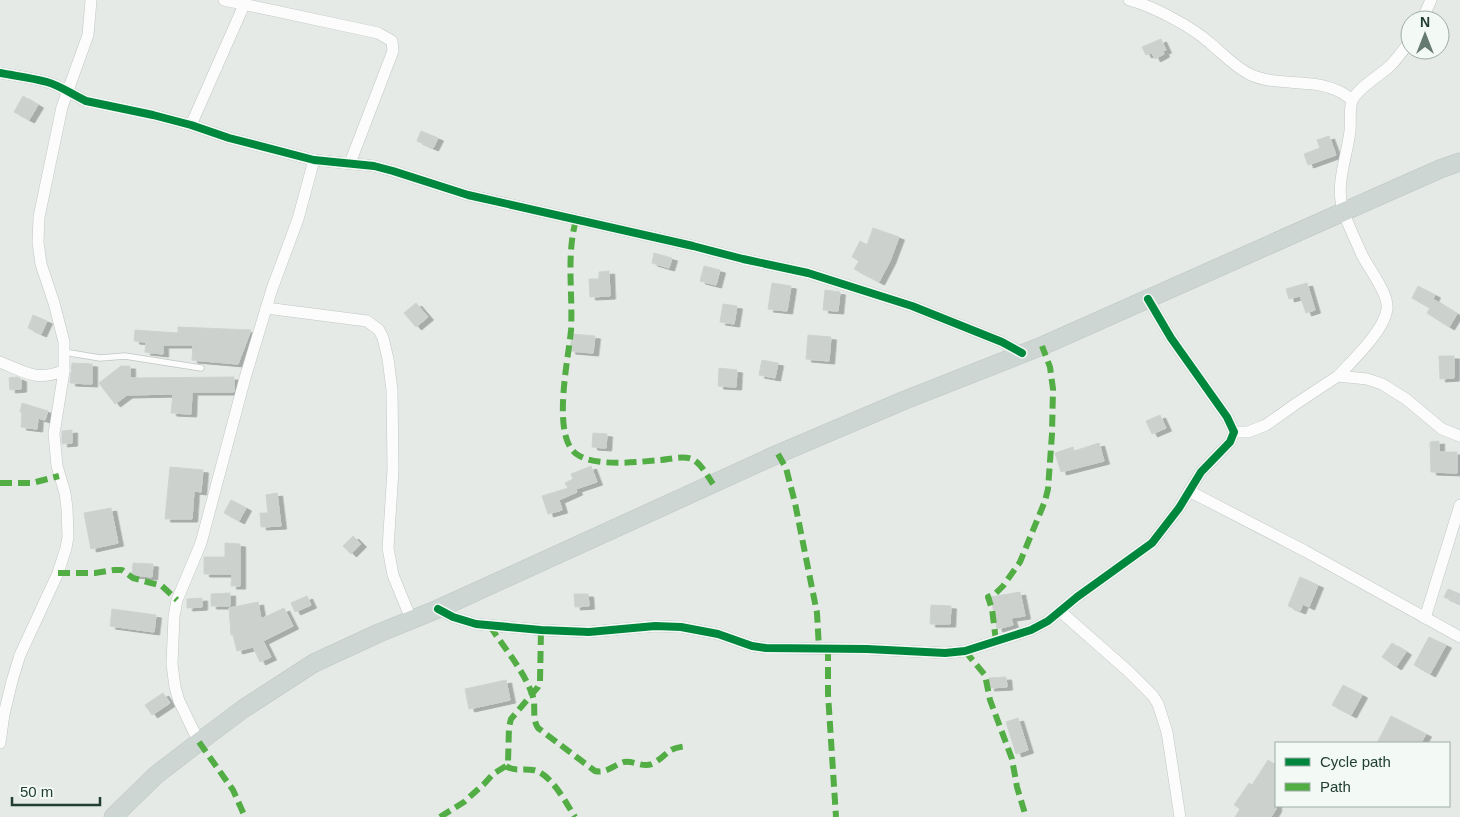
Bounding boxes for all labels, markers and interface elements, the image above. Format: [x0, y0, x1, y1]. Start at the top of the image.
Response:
north arrow [1400, 10, 1450, 60]
text: N [1420, 14, 1430, 30]
legend [1275, 742, 1450, 807]
text: Cycle path [1320, 753, 1391, 770]
scale bar [12, 774, 100, 806]
text: Path [1320, 778, 1351, 795]
text: 50 m [20, 783, 53, 800]

